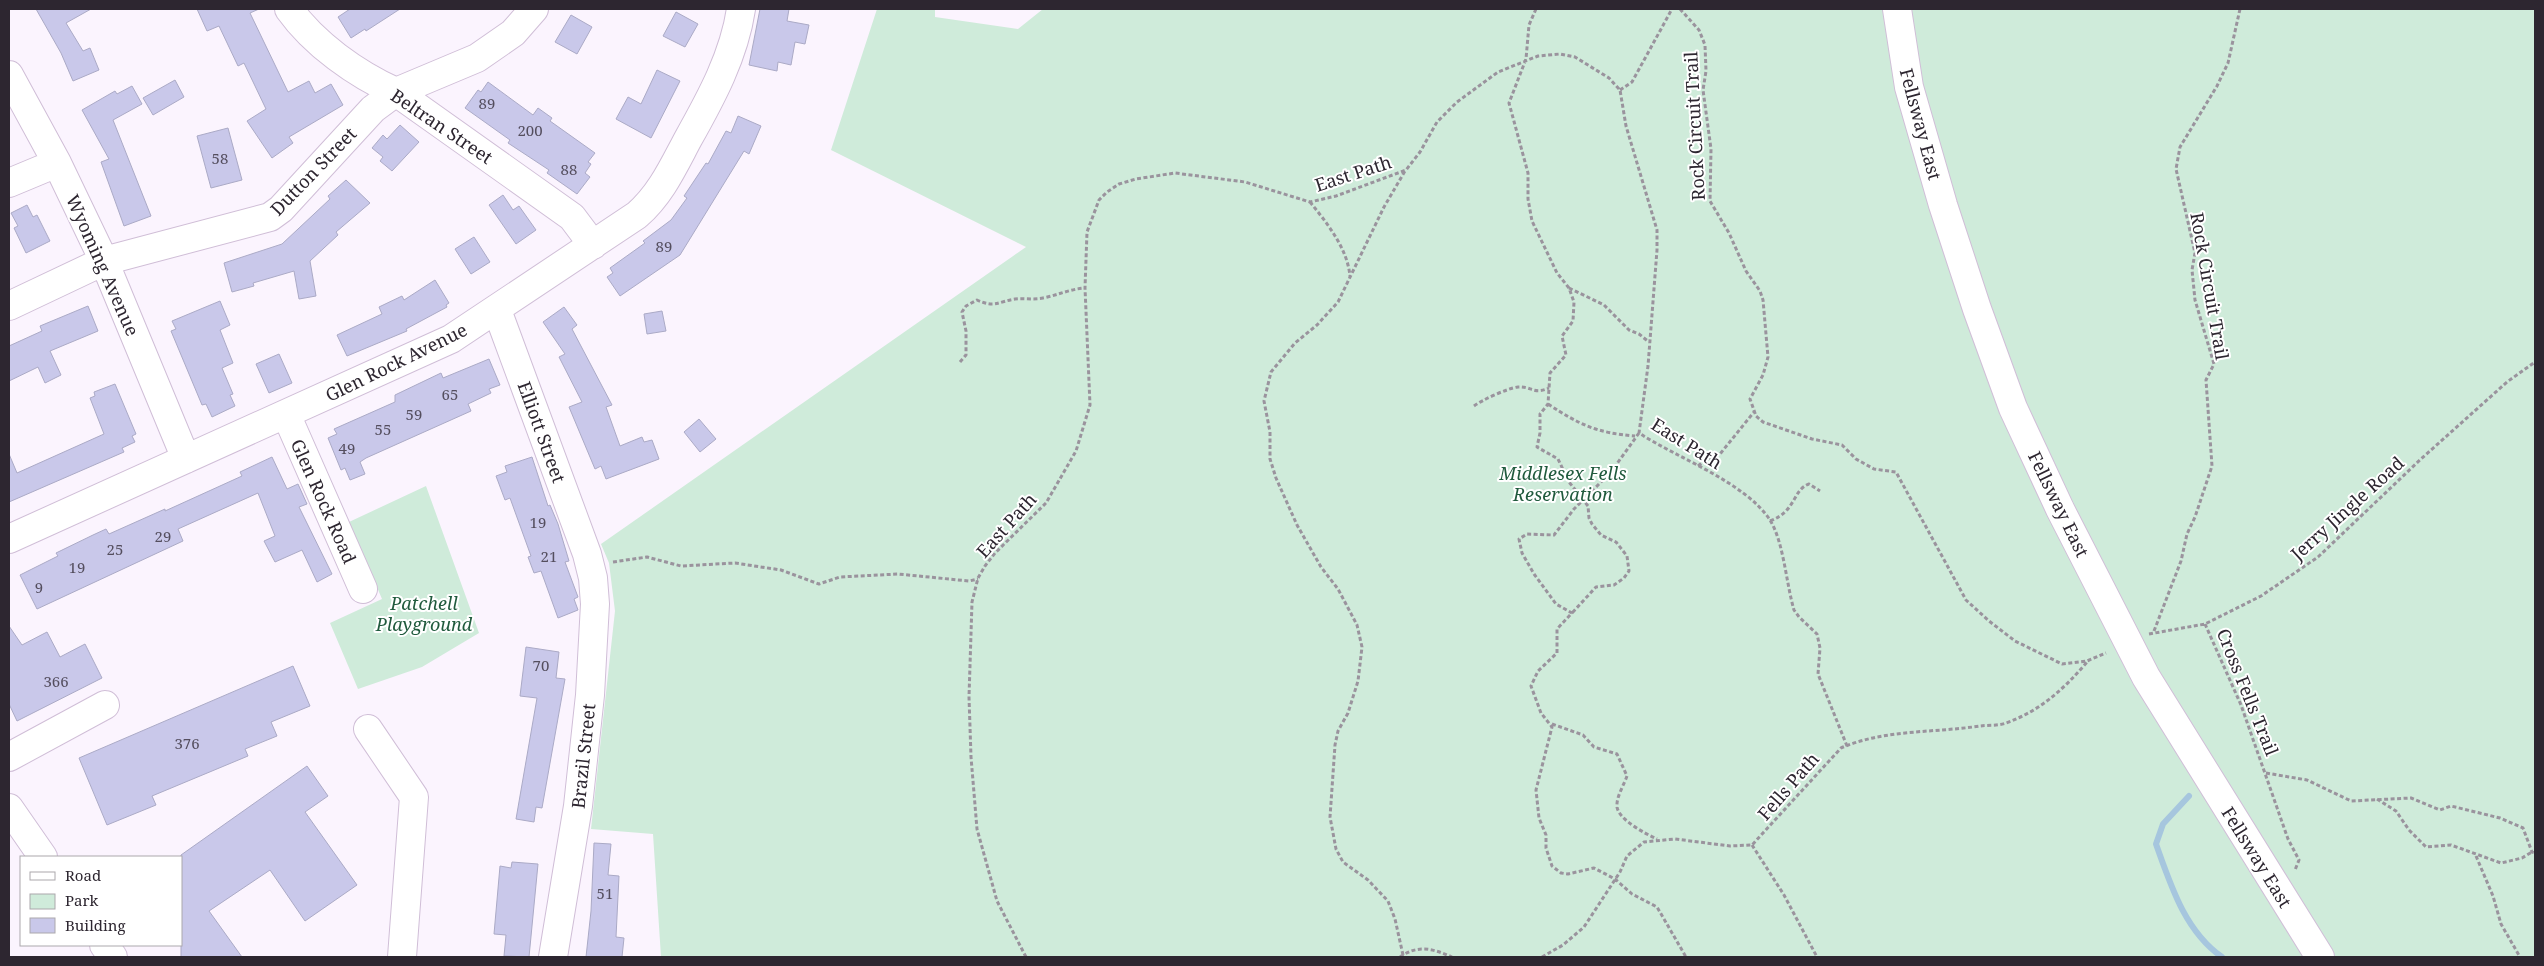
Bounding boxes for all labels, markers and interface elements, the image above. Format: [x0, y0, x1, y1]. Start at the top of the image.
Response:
street label: Rock Circuit Trail [1678, 50, 1710, 201]
street label: Fellsway East [1895, 65, 1947, 183]
street label: Beltran Street [386, 83, 498, 169]
house number: 89 [479, 93, 495, 113]
house number: 200 [517, 120, 543, 140]
street label: Dutton Street [265, 122, 361, 220]
house number: 58 [212, 148, 228, 168]
street label: East Path [1312, 149, 1394, 197]
house number: 88 [561, 159, 577, 179]
street label: Wyoming Avenue [61, 190, 145, 340]
street label: Rock Circuit Trail [2185, 210, 2235, 362]
house number: 89 [656, 236, 672, 256]
street label: Glen Rock Avenue [321, 317, 471, 407]
street label: Elliott Street [513, 378, 571, 486]
house number: 65 [442, 384, 458, 404]
house number: 59 [406, 404, 422, 424]
street label: East Path [1647, 412, 1727, 474]
house number: 55 [375, 419, 391, 439]
street label: Glen Rock Road [286, 435, 362, 567]
house number: 49 [339, 438, 355, 458]
street label: Fellsway East [2023, 447, 2095, 561]
street label: Jerry Jingle Road [2284, 451, 2409, 566]
park label: Middlesex Fells Reservation [1498, 461, 1627, 506]
street label: East Path [971, 488, 1041, 562]
house number: 19 [530, 512, 546, 532]
house number: 29 [155, 526, 171, 546]
house number: 25 [107, 539, 123, 559]
house number: 21 [541, 546, 557, 566]
house number: 19 [69, 557, 85, 577]
house number: 9 [35, 577, 43, 597]
park label: Patchell Playground [375, 591, 473, 636]
street label: Cross Fells Trail [2212, 625, 2285, 759]
house number: 70 [533, 655, 549, 675]
house number: 366 [43, 671, 69, 691]
street label: Brazil Street [566, 702, 600, 810]
house number: 376 [174, 733, 200, 753]
street label: Fells Path [1752, 747, 1824, 825]
street label: Fellsway East [2216, 802, 2298, 912]
legend [20, 856, 182, 946]
text: Road [65, 865, 101, 885]
house number: 51 [597, 883, 613, 903]
text: Park [65, 890, 99, 910]
text: Building [65, 915, 126, 935]

